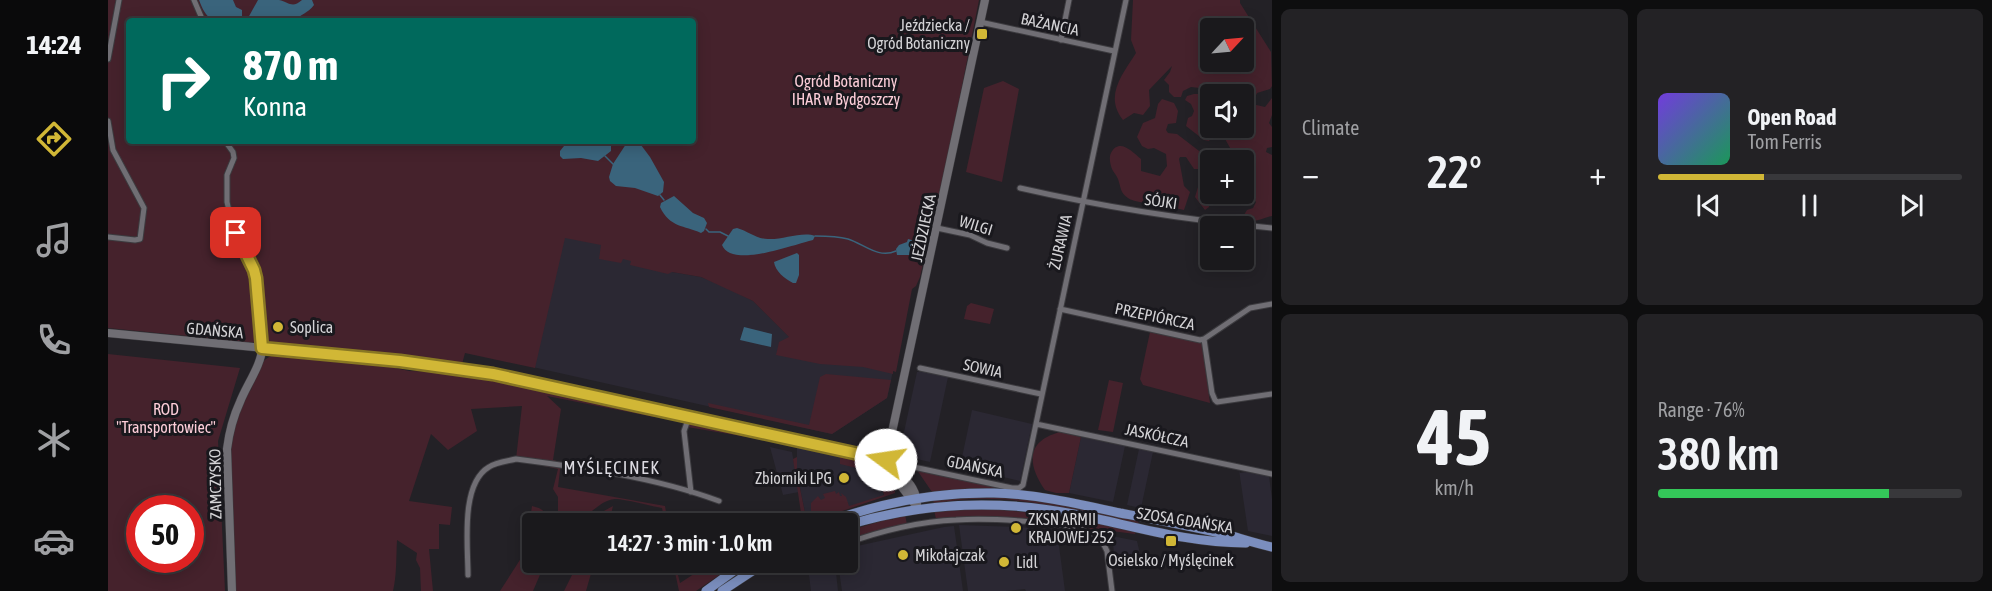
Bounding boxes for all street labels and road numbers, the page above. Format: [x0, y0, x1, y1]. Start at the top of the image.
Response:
street label: BAŻANCIA [1019, 9, 1081, 39]
street label: SÓJKI [1144, 190, 1178, 212]
street label: JEŹDZIECKA [907, 192, 939, 264]
street label: WILGI [957, 211, 995, 239]
street label: ŻURAWIA [1045, 213, 1075, 271]
street label: PRZEPIÓRCZA [1113, 299, 1197, 333]
street label: GDAŃSKA [186, 319, 244, 341]
street label: SOWIA [962, 355, 1004, 381]
street label: JASKÓŁCZA [1124, 419, 1191, 451]
street label: ZAMCZYSKO [205, 448, 225, 520]
street label: GDAŃSKA [945, 451, 1005, 481]
street label: SZOSA GDAŃSKA [1136, 504, 1235, 537]

